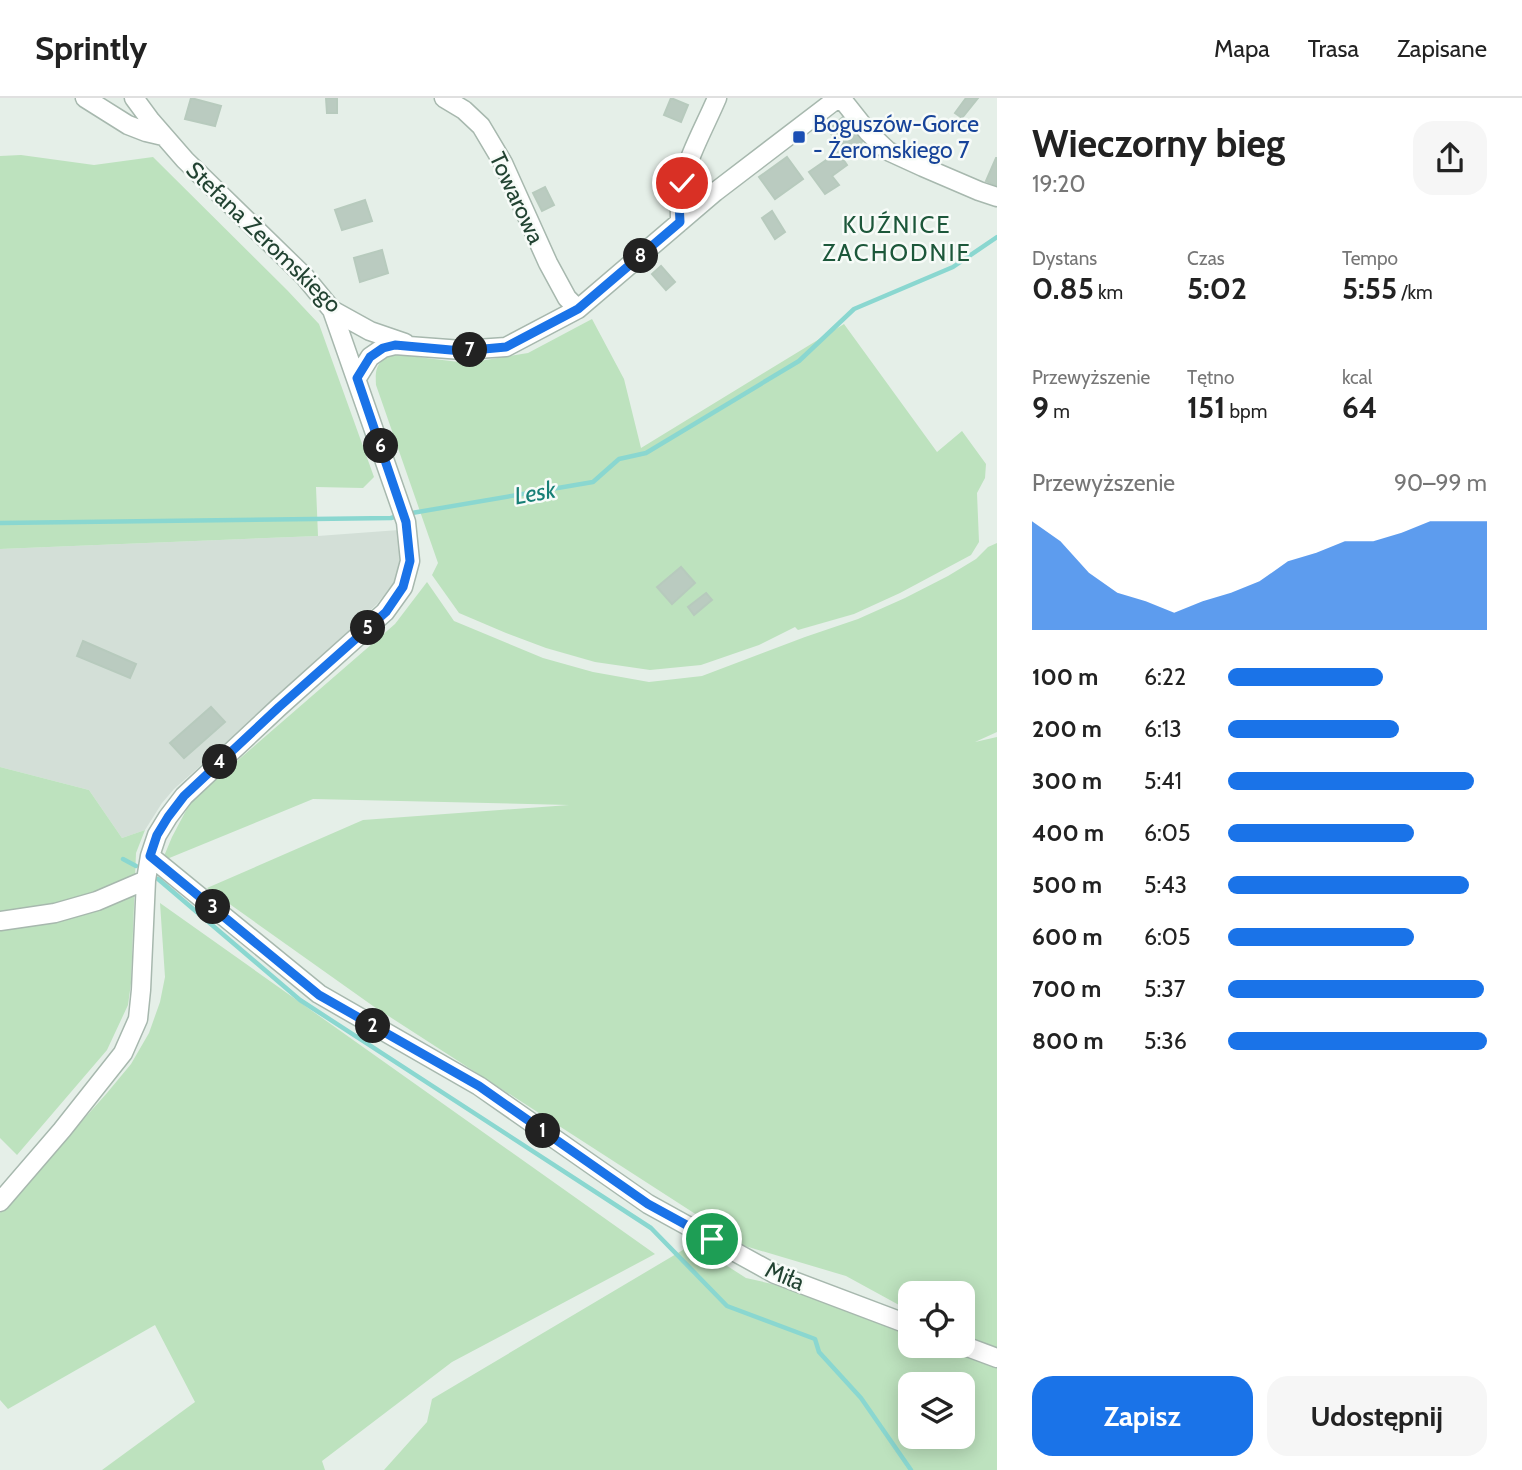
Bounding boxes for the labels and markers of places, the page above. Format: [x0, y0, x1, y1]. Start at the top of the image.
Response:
place label: Boguszów-Gorce - Żeromskiego 7 [813, 110, 979, 164]
marker: Boguszów-Gorce - Żeromskiego 7 [791, 129, 807, 145]
pin [652, 153, 712, 213]
pin: 8 [624, 238, 658, 274]
pin: 7 [452, 332, 488, 368]
pin: 6 [364, 428, 398, 464]
pin: 5 [350, 610, 386, 646]
pin: 4 [202, 744, 238, 780]
pin: 3 [196, 890, 230, 924]
pin: 2 [356, 1009, 390, 1044]
pin: 1 [526, 1114, 560, 1148]
pin [682, 1209, 742, 1269]

